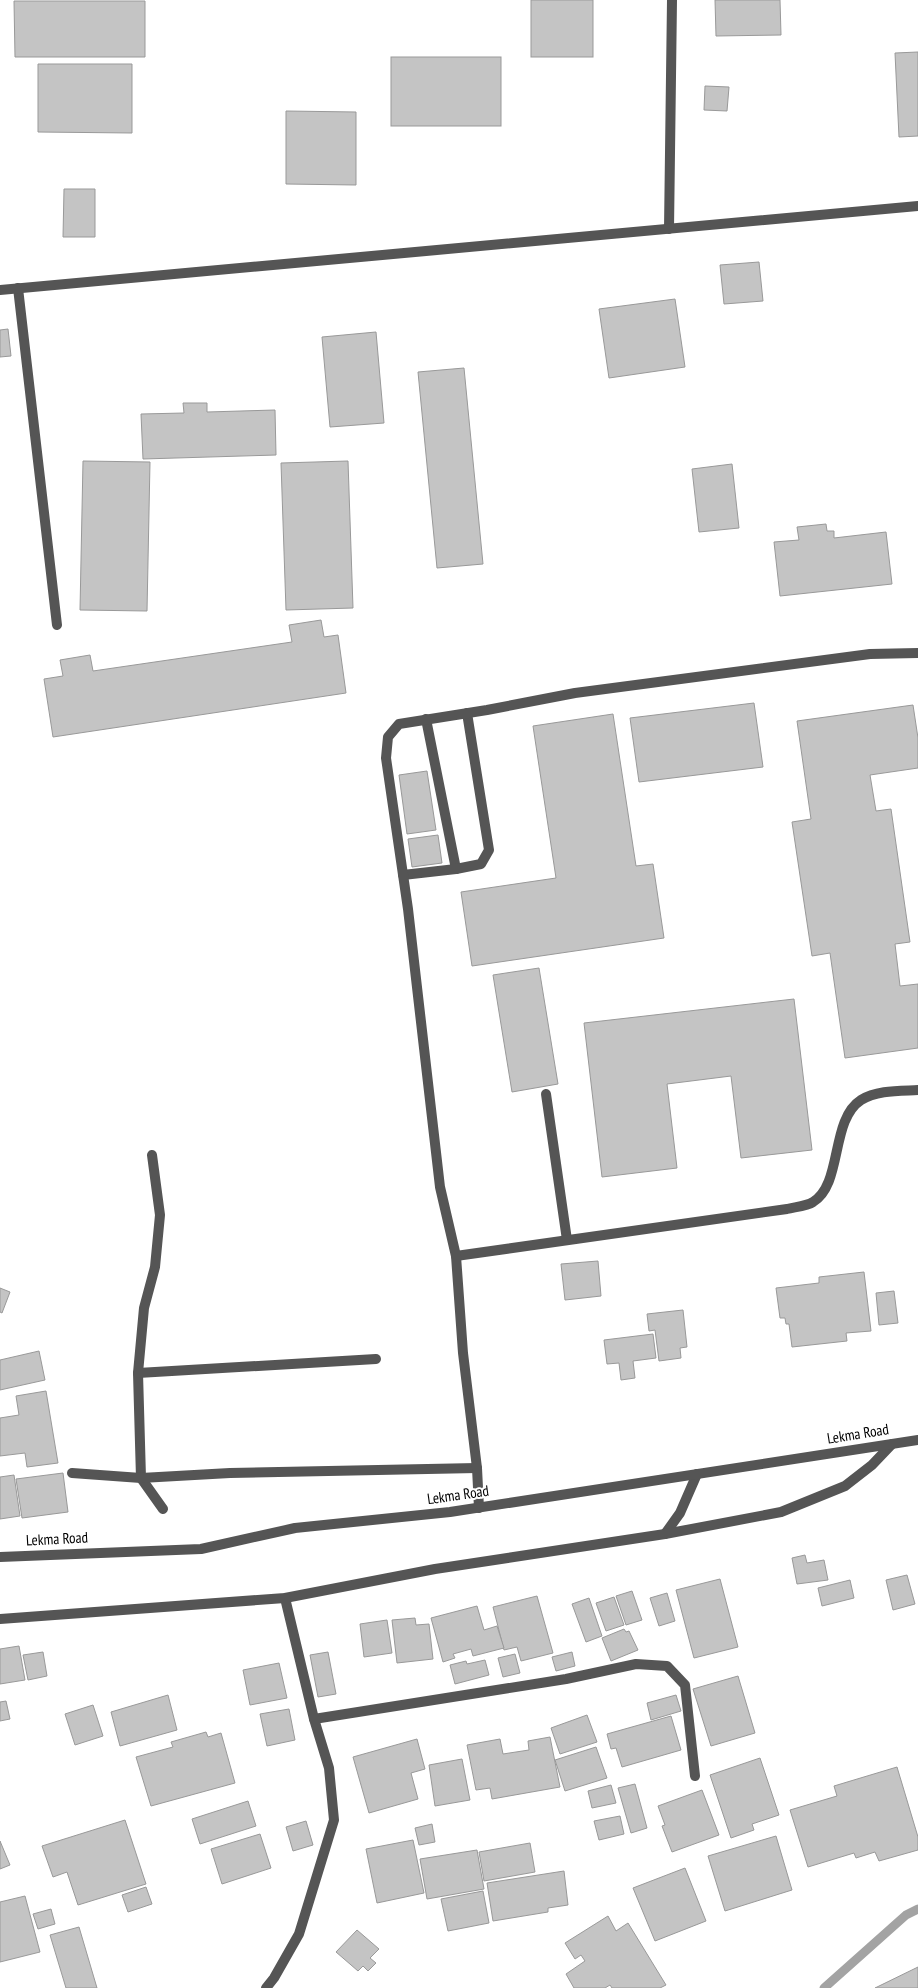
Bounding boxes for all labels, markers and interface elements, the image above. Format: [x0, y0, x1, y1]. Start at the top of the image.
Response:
street label: Lekma Road [826, 1419, 890, 1448]
street label: Lekma Road [426, 1481, 490, 1508]
street label: Lekma Road [25, 1527, 88, 1550]

